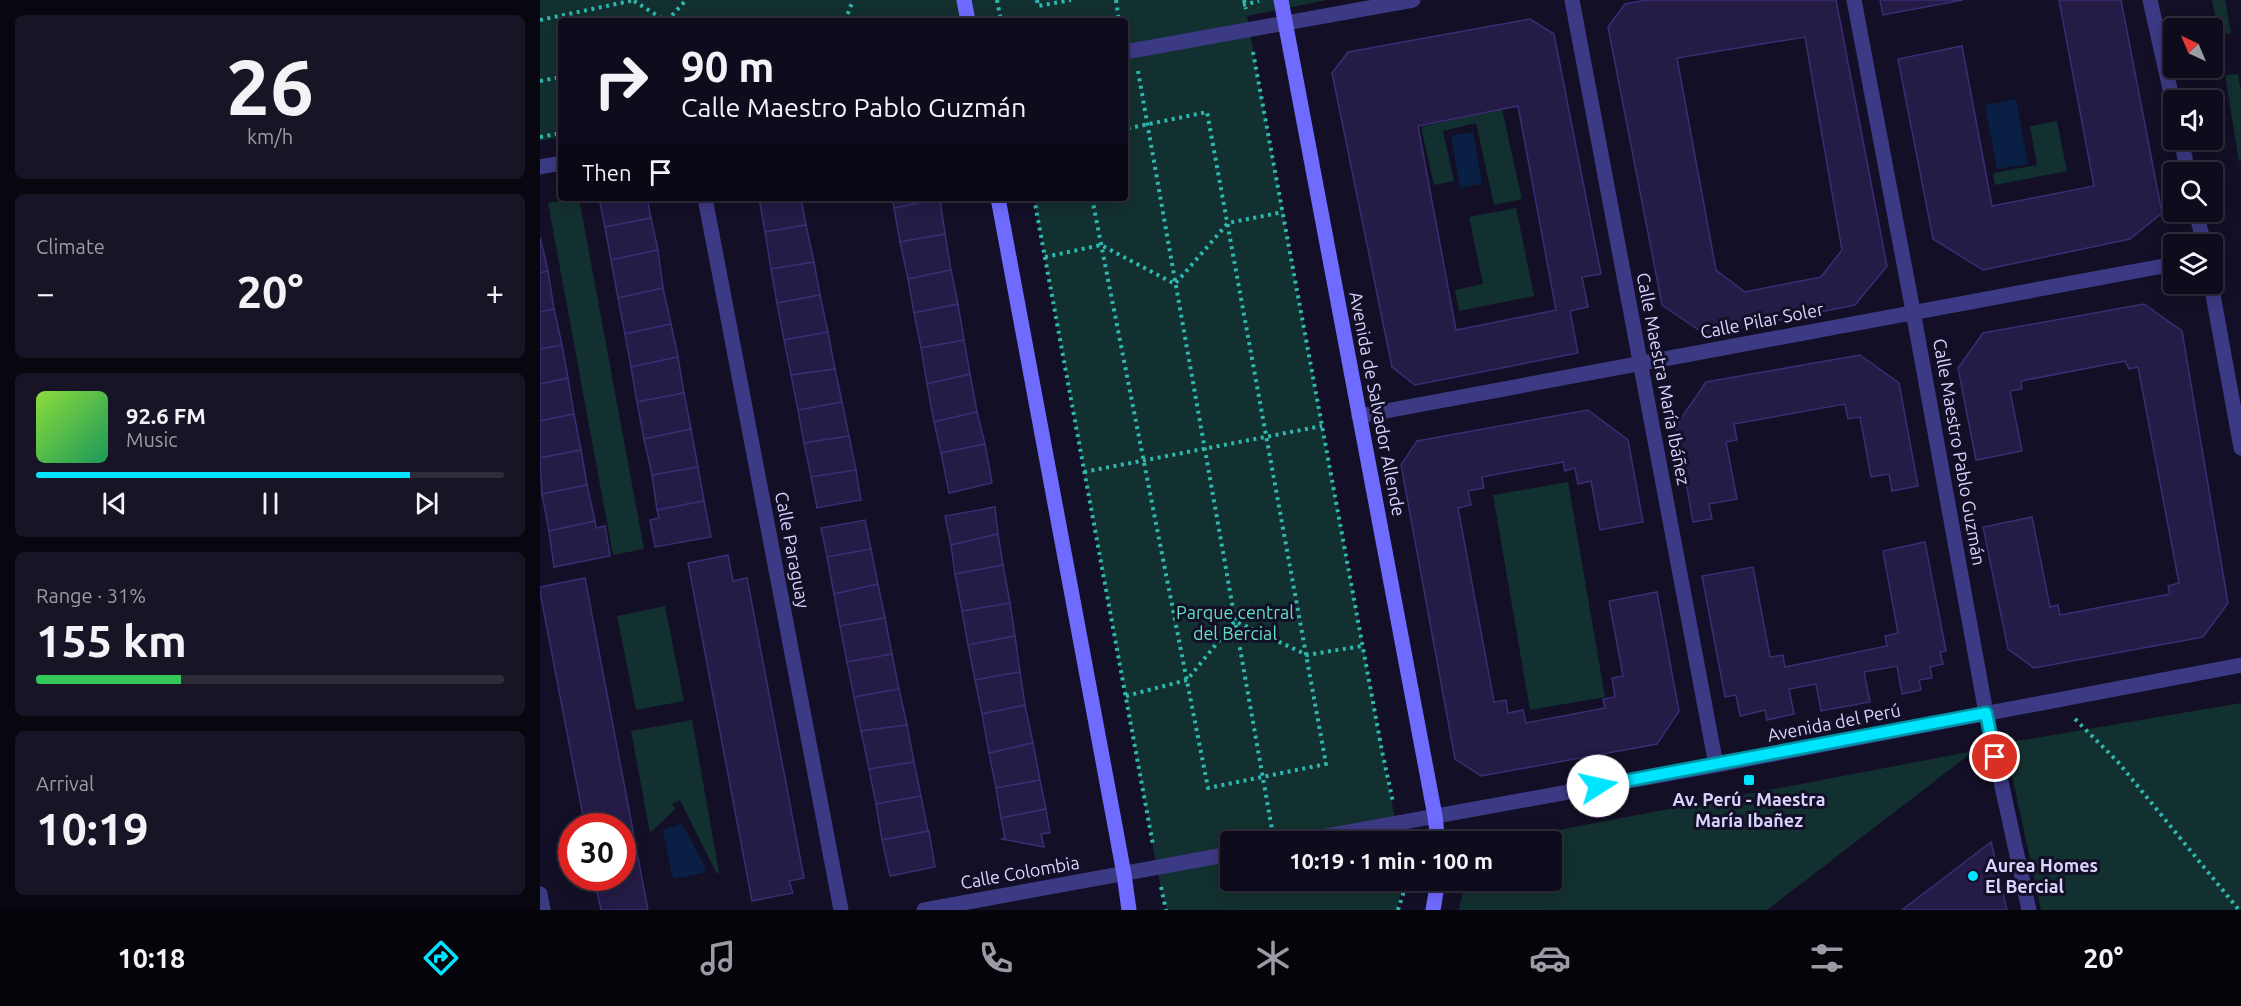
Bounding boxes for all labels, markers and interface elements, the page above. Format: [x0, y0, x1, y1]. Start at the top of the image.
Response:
north arrow [2163, 18, 2223, 78]
map controls [2163, 18, 2223, 294]
text: 26 [226, 42, 314, 130]
icon: right [582, 42, 660, 120]
text: 90 m [681, 43, 775, 90]
button: sound [2163, 90, 2223, 150]
text: Calle Maestro Pablo Guzmán [681, 92, 1026, 122]
text: km/h [247, 125, 293, 148]
icon: arrive [644, 156, 677, 189]
text: Then [582, 160, 632, 185]
button: search [2163, 162, 2223, 222]
button: layers [2163, 234, 2223, 294]
text: Climate [36, 235, 105, 258]
text: 20° [237, 266, 303, 317]
street label: Calle Maestra María Ibáñez [1634, 271, 1694, 487]
text: − [36, 274, 55, 311]
text: + [485, 274, 504, 311]
street label: Avenida de Salvador Allende [1346, 290, 1410, 518]
street label: Calle Pilar Soler [1698, 298, 1825, 342]
street label: Calle Maestro Pablo Guzmán [1930, 337, 1990, 567]
text: 92.6 FM [126, 403, 206, 428]
text: Music [126, 428, 178, 451]
icon: previous [98, 487, 131, 520]
icon: pause [254, 487, 287, 520]
icon: next [410, 487, 443, 520]
street label: Calle Paraguay [772, 490, 814, 610]
text: Range · 31% [36, 584, 146, 607]
park label: Parque central del Bercial [1176, 602, 1294, 643]
text: 155 km [36, 615, 187, 666]
street label: Avenida del Perú [1765, 699, 1902, 745]
pin [1969, 731, 2020, 782]
icon: arrive [1978, 740, 2011, 773]
position arrow [1566, 754, 1630, 818]
text: Arrival [36, 772, 94, 795]
marker: Av. Perú - Maestra María Ibañez [1742, 773, 1756, 787]
place label: Av. Perú - Maestra María Ibañez [1673, 789, 1825, 830]
text: 10:19 [36, 803, 149, 854]
speed limit sign: 30 [558, 813, 636, 891]
text: 10:19 · 1 min · 100 m [1289, 848, 1493, 873]
street label: Calle Colombia [959, 852, 1081, 892]
place label: Aurea Homes El Bercial [1985, 855, 2098, 896]
marker: Aurea Homes El Bercial [1966, 869, 1980, 883]
icon: directions [420, 937, 462, 979]
icon: music [697, 937, 739, 979]
icon: phone [975, 937, 1017, 979]
icon: climate [1252, 937, 1294, 979]
icon: car [1529, 937, 1571, 979]
icon: filters [1806, 937, 1848, 979]
text: 10:18 [118, 943, 185, 973]
text: 20° [2083, 943, 2123, 973]

